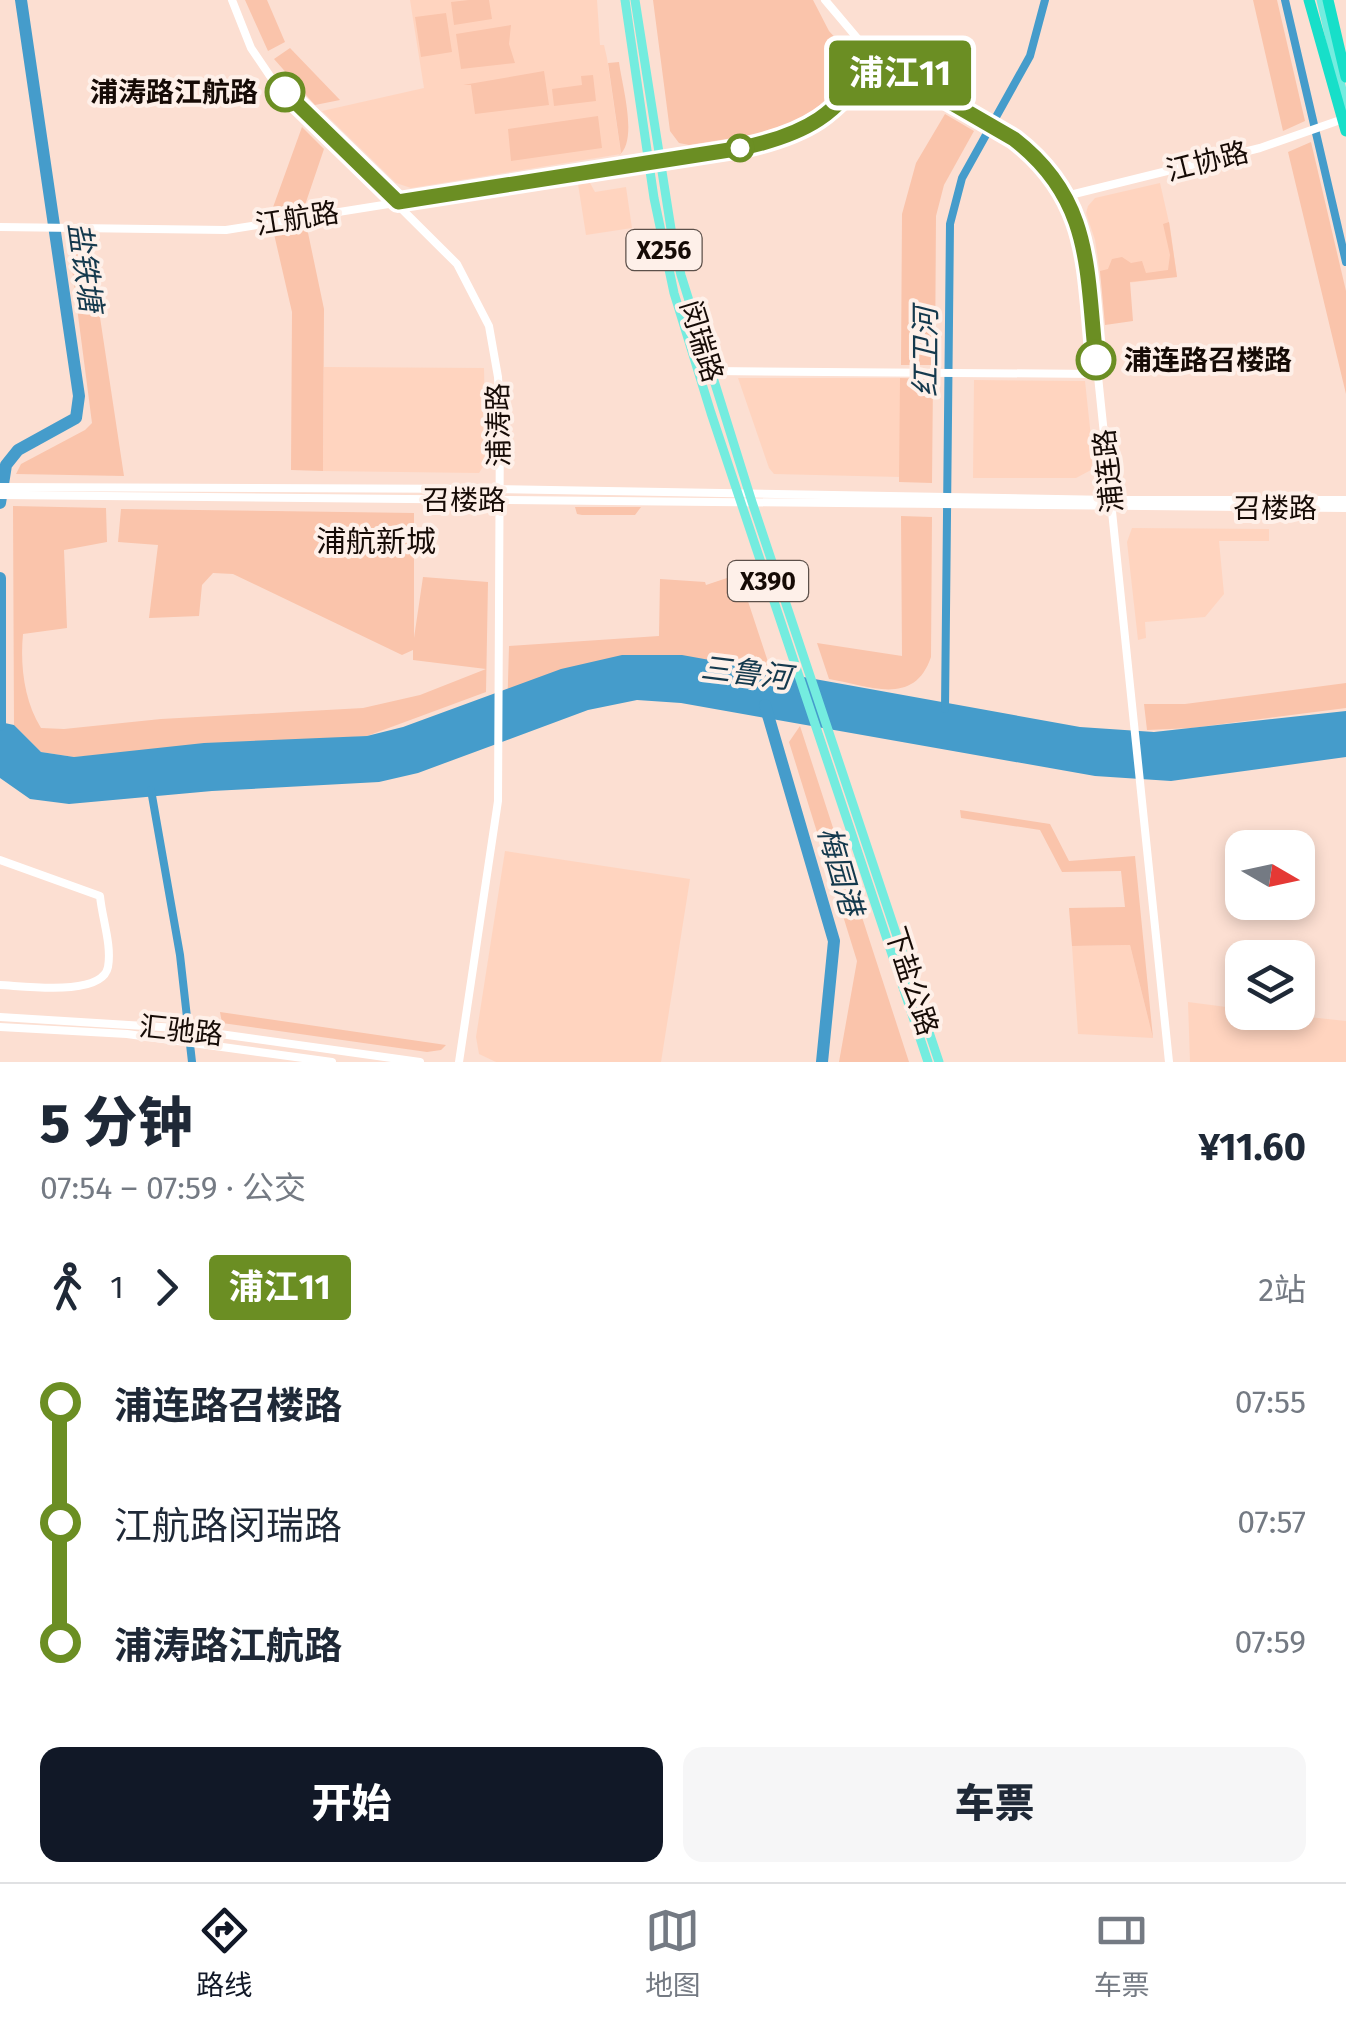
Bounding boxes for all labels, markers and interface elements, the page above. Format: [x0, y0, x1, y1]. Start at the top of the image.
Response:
line badge: 浦江11 [830, 40, 970, 106]
text: 浦江11 [849, 52, 951, 94]
marker: 浦涛路江航路 [266, 73, 304, 111]
place label: 浦涛路江航路 [90, 76, 258, 109]
unlabelled marker [727, 135, 753, 161]
street label: 江协路 [1162, 135, 1252, 188]
street label: 江航路 [253, 196, 341, 241]
water label: 盐铁塘 [61, 220, 110, 319]
road number: X256 [626, 230, 702, 270]
street label: 闵瑞路 [673, 296, 730, 386]
water label: 红卫河 [908, 302, 944, 397]
marker: 浦连路召楼路 [1077, 341, 1115, 379]
place label: 浦连路召楼路 [1124, 344, 1292, 377]
street label: 浦涛路 [481, 383, 516, 467]
street label: 浦连路 [1088, 427, 1129, 514]
street label: 召楼路 [422, 484, 506, 517]
street label: 召楼路 [1233, 492, 1317, 525]
district label: 浦航新城 [316, 524, 436, 560]
road number: X390 [728, 561, 808, 601]
water label: 三鲁河 [699, 650, 798, 697]
water label: 梅园港 [810, 823, 871, 923]
north arrow [1225, 830, 1315, 920]
map controls [1225, 830, 1315, 1030]
street label: 下盐公路 [879, 923, 945, 1040]
button: layers [1225, 940, 1315, 1030]
street label: 汇驰路 [137, 1010, 224, 1051]
text: 5 分钟 [40, 1091, 193, 1157]
text: ¥11.60 [1199, 1124, 1306, 1170]
text: 07:54 – 07:59 · 公交 [40, 1169, 306, 1207]
icon: walk [40, 1260, 95, 1315]
icon: forward [139, 1260, 194, 1315]
text: 浦江11 [229, 1266, 331, 1308]
text: 1 [110, 1268, 124, 1306]
text: 2站 [1258, 1271, 1306, 1309]
text: 浦连路召楼路 [114, 1383, 342, 1429]
text: 07:55 [1235, 1383, 1306, 1421]
text: 江航路闵瑞路 [114, 1503, 342, 1549]
text: 07:57 [1237, 1503, 1306, 1541]
text: 浦涛路江航路 [114, 1623, 342, 1669]
text: 07:59 [1234, 1623, 1306, 1661]
button: 开始 [40, 1747, 663, 1862]
button: 车票 [683, 1747, 1306, 1862]
tab: 路线 [196, 1903, 252, 2003]
tab: 地图 [645, 1903, 701, 2003]
tab: 车票 [1094, 1903, 1150, 2003]

